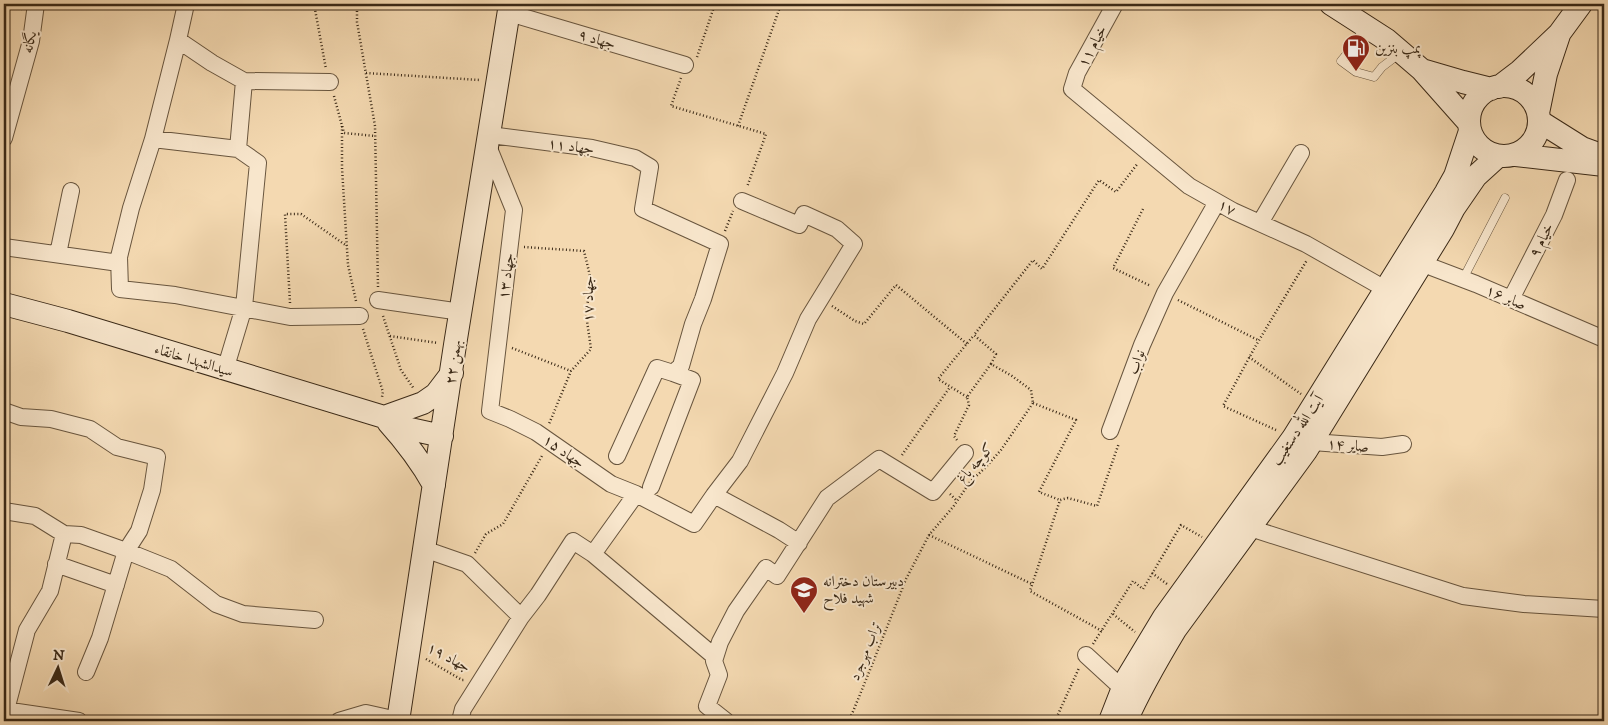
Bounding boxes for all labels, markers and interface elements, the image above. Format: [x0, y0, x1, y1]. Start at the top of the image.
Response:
street label: خیام ۱۱ [1074, 22, 1114, 72]
street label: جهاد ۹ [576, 25, 618, 54]
street label: یگانه [17, 28, 41, 55]
fuel station icon: پمپ بنزین [1341, 33, 1371, 72]
place label: پمپ بنزین [1375, 39, 1421, 59]
street label: جهاد ۱۱ [547, 134, 595, 159]
street label: ۱۷ [1215, 195, 1239, 220]
street label: خیام ۹ [1525, 220, 1561, 262]
street label: جهاد ۱۳ [494, 252, 519, 300]
street label: جهاد ۱۷ [579, 276, 598, 322]
street label: صابر ۱۶ [1483, 281, 1529, 314]
street label: سیدالشهدا خانقاء [152, 339, 236, 381]
street label: ۲۲ بهمن [441, 339, 466, 386]
street label: نواب [1123, 347, 1150, 377]
street label: آیت الله دستغیب [1264, 388, 1329, 469]
street label: جهاد ۱۵ [539, 430, 588, 473]
street label: صایر ۱۴ [1326, 434, 1370, 457]
street label: کوچه باغ [953, 439, 1000, 489]
place label: دبیرستان دخترانه شهید فلاح [823, 572, 904, 611]
school or university icon: دبیرستان دخترانه شهید فلاح [789, 575, 819, 614]
street label: تراب مهرجرد [845, 619, 886, 684]
street label: جهاد ۱۹ [424, 638, 474, 677]
north arrow [32, 642, 82, 692]
text: N [52, 647, 66, 665]

